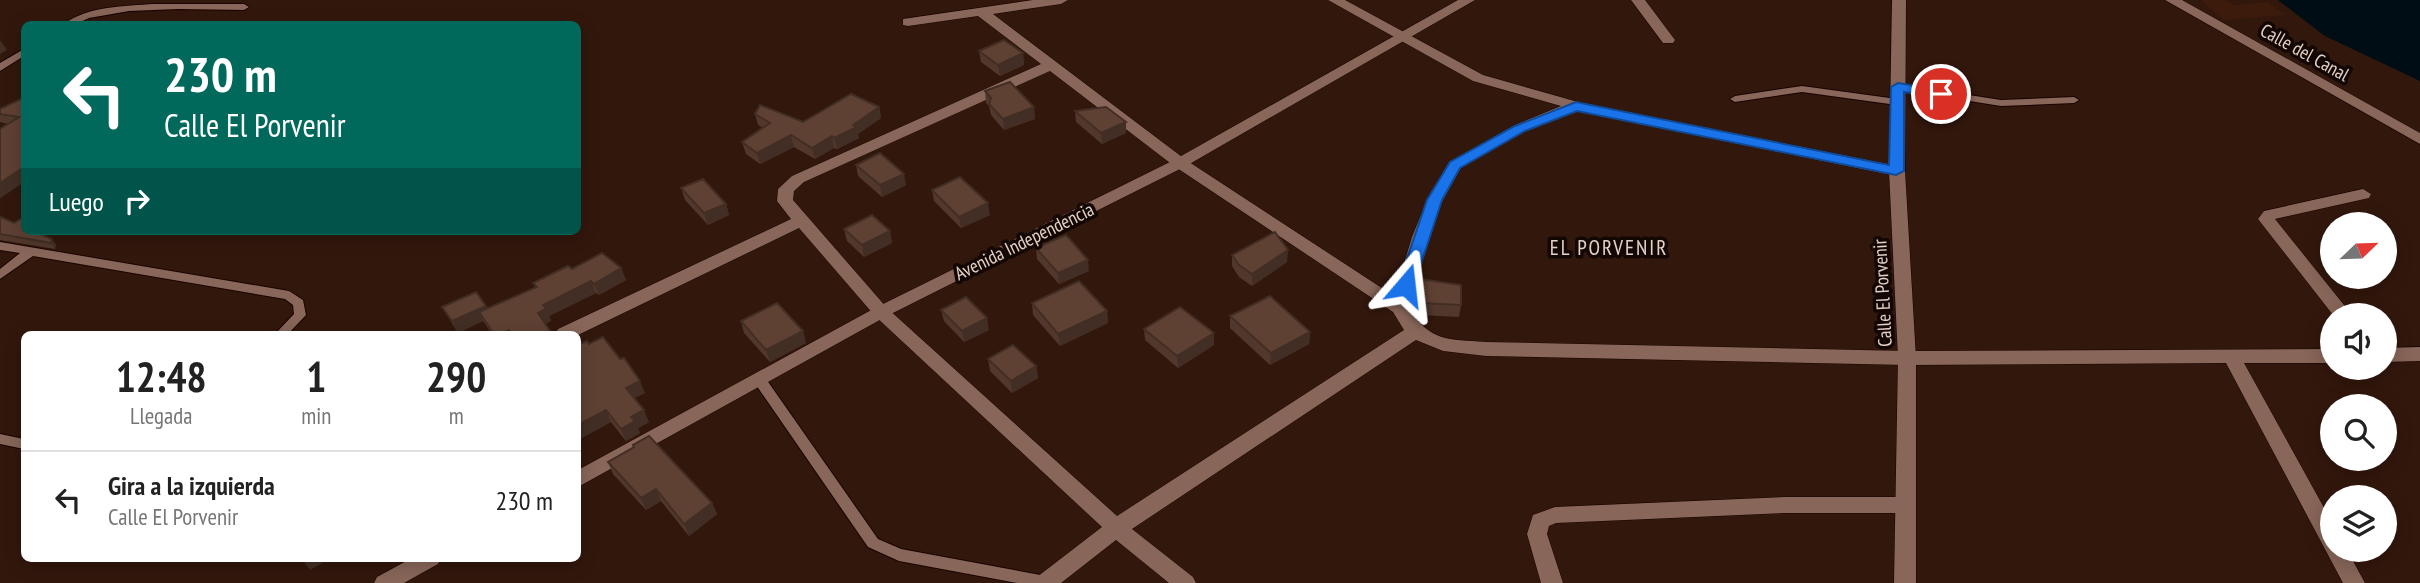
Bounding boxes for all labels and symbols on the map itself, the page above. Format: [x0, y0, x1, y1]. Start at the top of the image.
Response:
street label: Calle del Canal [2256, 18, 2354, 86]
pin [1911, 64, 1971, 124]
street label: Avenida Independencia [950, 197, 1098, 285]
north arrow [2320, 212, 2398, 289]
district label: EL PORVENIR [1550, 234, 1668, 261]
street label: Calle El Porvenir [1867, 238, 1897, 347]
position arrow [1369, 248, 1443, 322]

